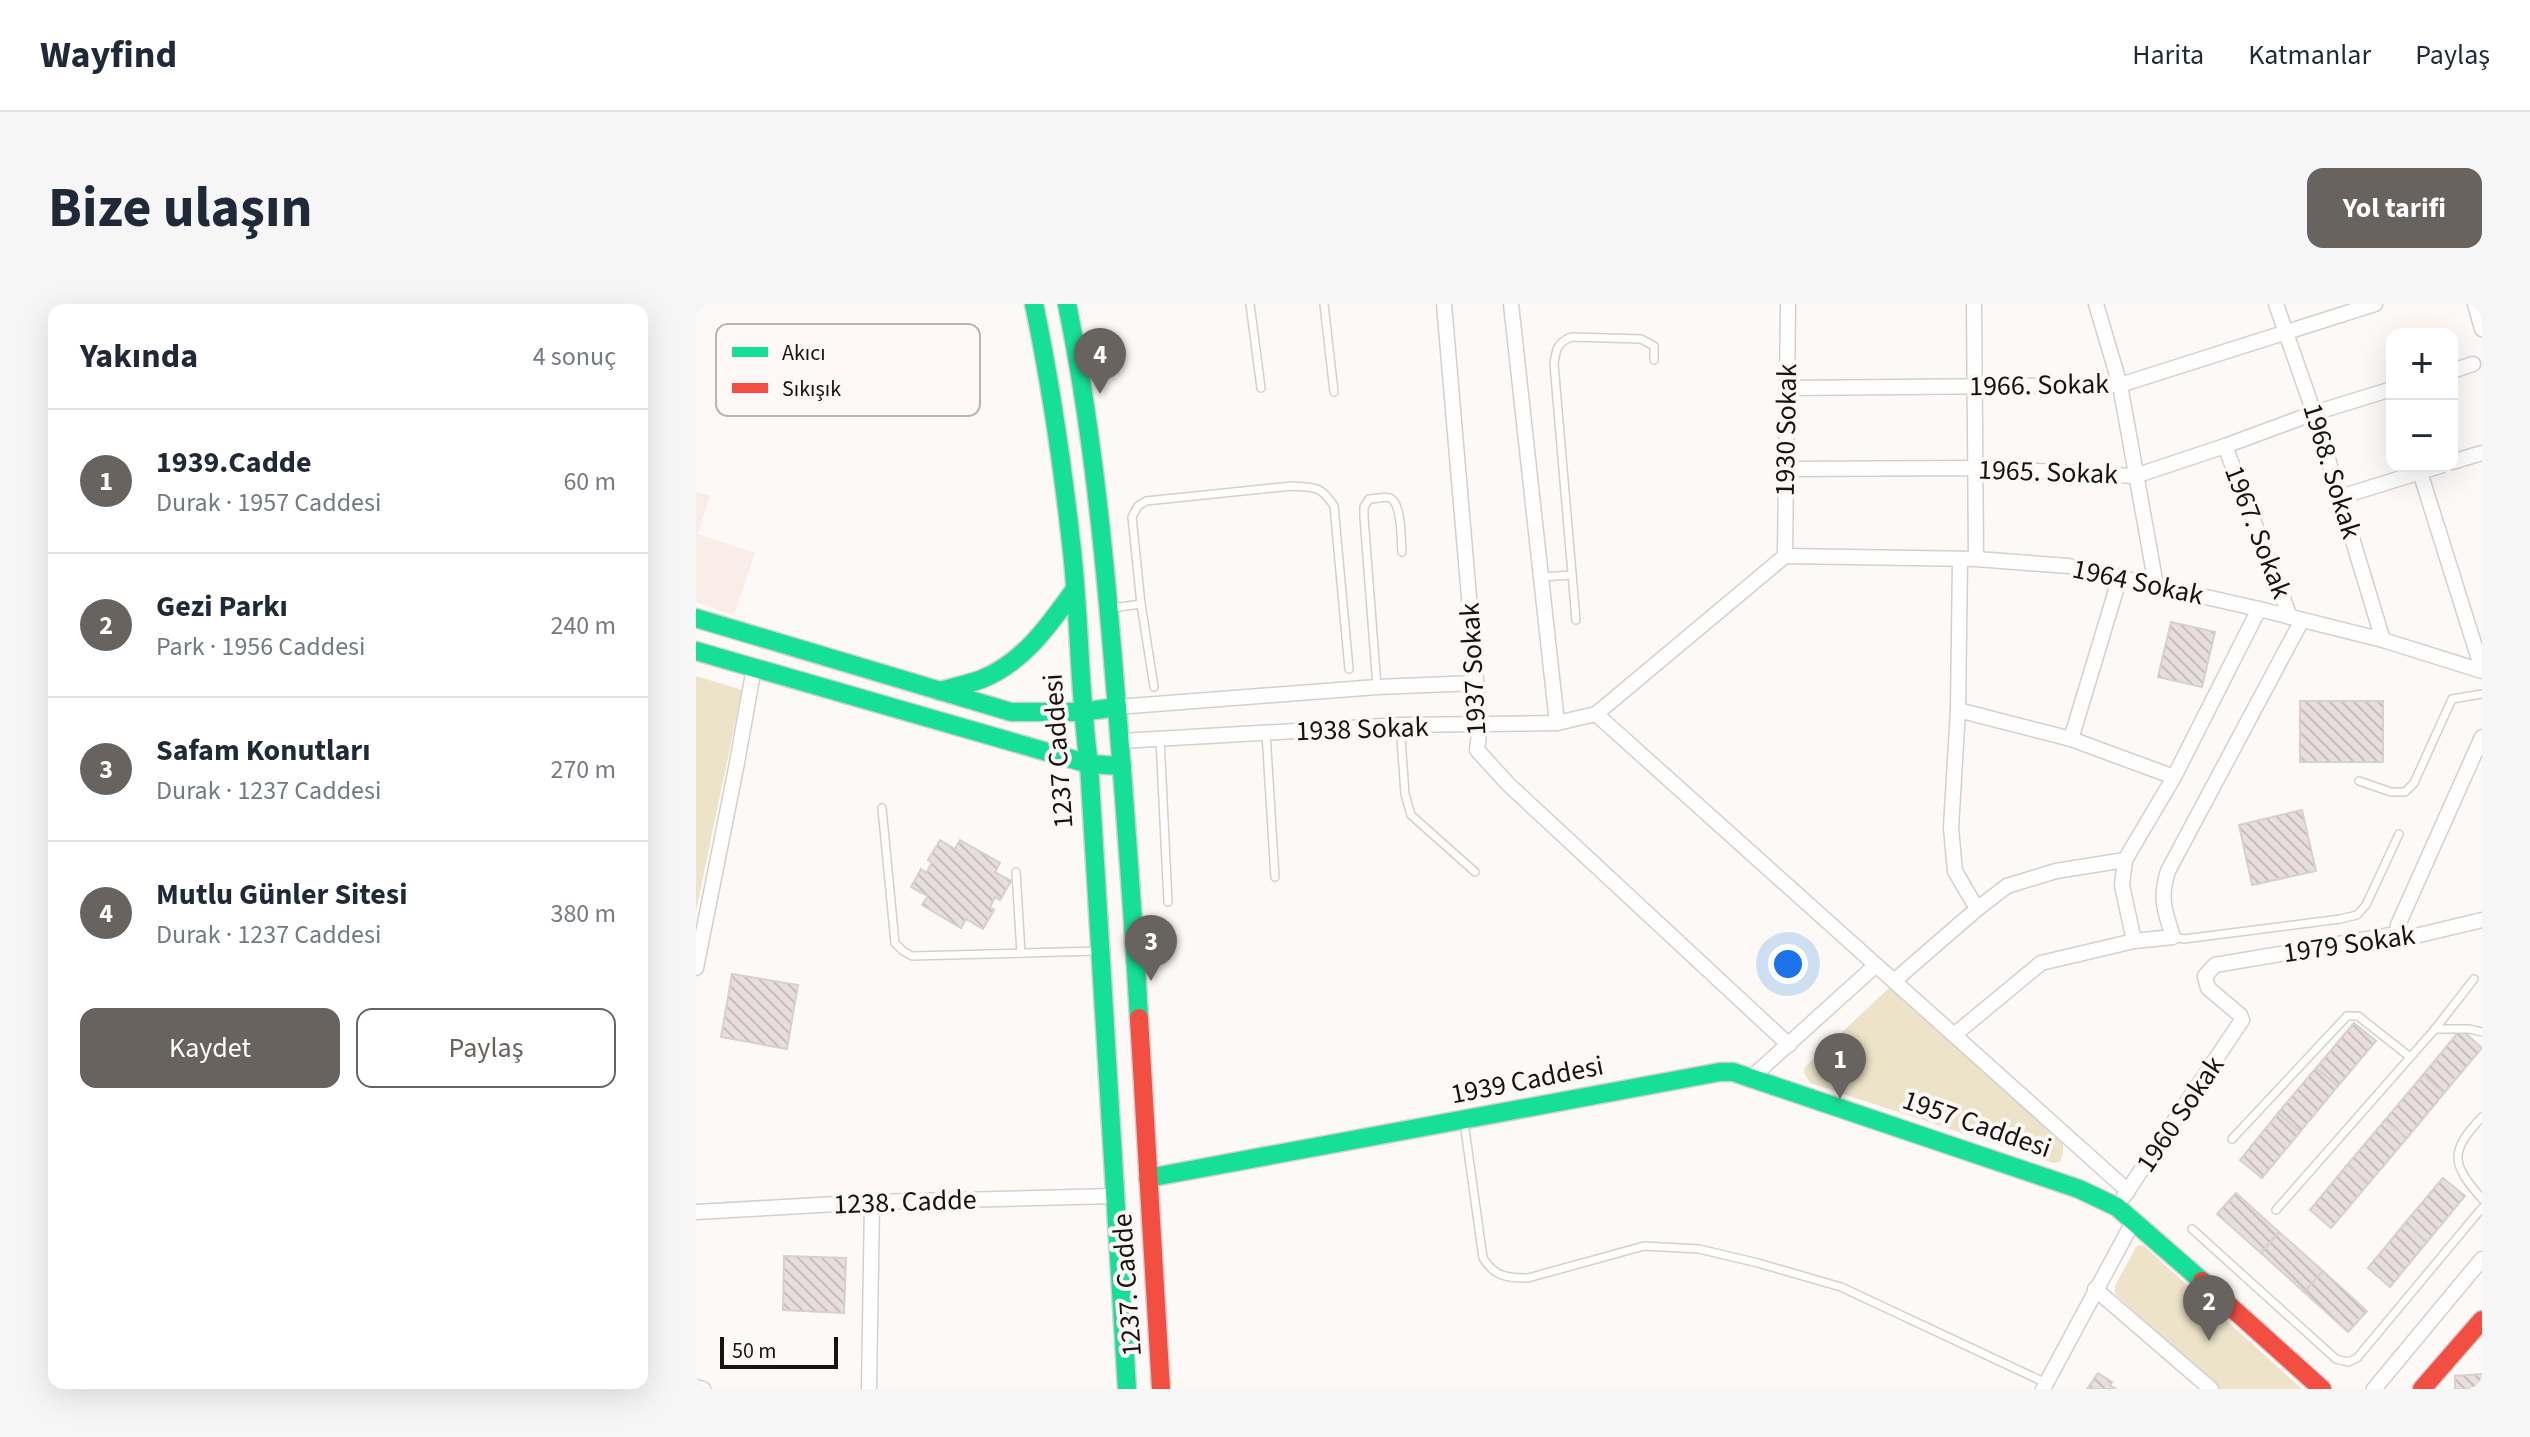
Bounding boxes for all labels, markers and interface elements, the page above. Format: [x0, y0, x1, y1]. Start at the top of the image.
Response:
text: Wayfind [40, 28, 177, 82]
text: Harita [2132, 35, 2204, 75]
text: Katmanlar [2248, 35, 2371, 75]
text: Paylaş [2415, 35, 2490, 75]
button: Yol tarifi [2307, 168, 2482, 248]
text: Bize ulaşın [48, 169, 312, 248]
legend [716, 324, 980, 416]
pin: 4 [1074, 328, 1126, 394]
map controls [2386, 328, 2458, 472]
button: + [2386, 328, 2458, 400]
text: Yakında [80, 332, 198, 381]
text: Akıcı [782, 337, 826, 369]
text: 4 sonuç [533, 338, 616, 375]
street label: 1930 Sokak [1765, 363, 1807, 497]
street label: 1966. Sokak [1969, 364, 2109, 406]
text: Sıkışık [782, 373, 841, 405]
street label: 1968. Sokak [2292, 398, 2372, 544]
button: − [2386, 400, 2458, 472]
text: 1939.Cadde [156, 441, 312, 484]
street label: 1965. Sokak [1977, 450, 2119, 494]
street label: 1967. Sokak [2214, 460, 2302, 605]
text: 1 [99, 463, 113, 500]
text: 60 m [563, 463, 616, 500]
text: Durak · 1957 Caddesi [156, 484, 381, 521]
street label: 1964 Sokak [2069, 549, 2207, 615]
text: Gezi Parkı [156, 585, 288, 628]
street label: 1937 Sokak [1450, 601, 1496, 736]
text: 2 [99, 607, 113, 644]
text: 240 m [550, 607, 616, 644]
text: Park · 1956 Caddesi [156, 628, 365, 665]
street label: 1237 Caddesi [1033, 672, 1083, 830]
street label: 1938 Sokak [1295, 707, 1429, 751]
text: Safam Konutları [156, 729, 371, 772]
text: 3 [99, 751, 113, 788]
text: 270 m [550, 751, 616, 788]
text: Durak · 1237 Caddesi [156, 772, 381, 809]
text: Mutlu Günler Sitesi [156, 873, 407, 916]
text: 4 [99, 895, 113, 932]
text: 380 m [550, 895, 616, 932]
pin: 3 [1125, 915, 1177, 981]
street label: 1979 Sokak [2280, 915, 2418, 973]
text: Durak · 1237 Caddesi [156, 916, 381, 953]
your location [1768, 944, 1808, 984]
button: Kaydet [80, 1008, 340, 1088]
button: Paylaş [356, 1008, 616, 1088]
pin: 1 [1814, 1033, 1866, 1099]
street label: 1939 Caddesi [1447, 1046, 1607, 1114]
street label: 1960 Sokak [2126, 1048, 2234, 1180]
street label: 1957 Caddesi [1897, 1080, 2057, 1168]
street label: 1238. Cadde [833, 1180, 977, 1224]
street label: 1237. Cadde [1102, 1212, 1152, 1358]
pin: 2 [2183, 1275, 2235, 1341]
scale bar [720, 1333, 838, 1369]
text: 50 m [732, 1335, 777, 1367]

